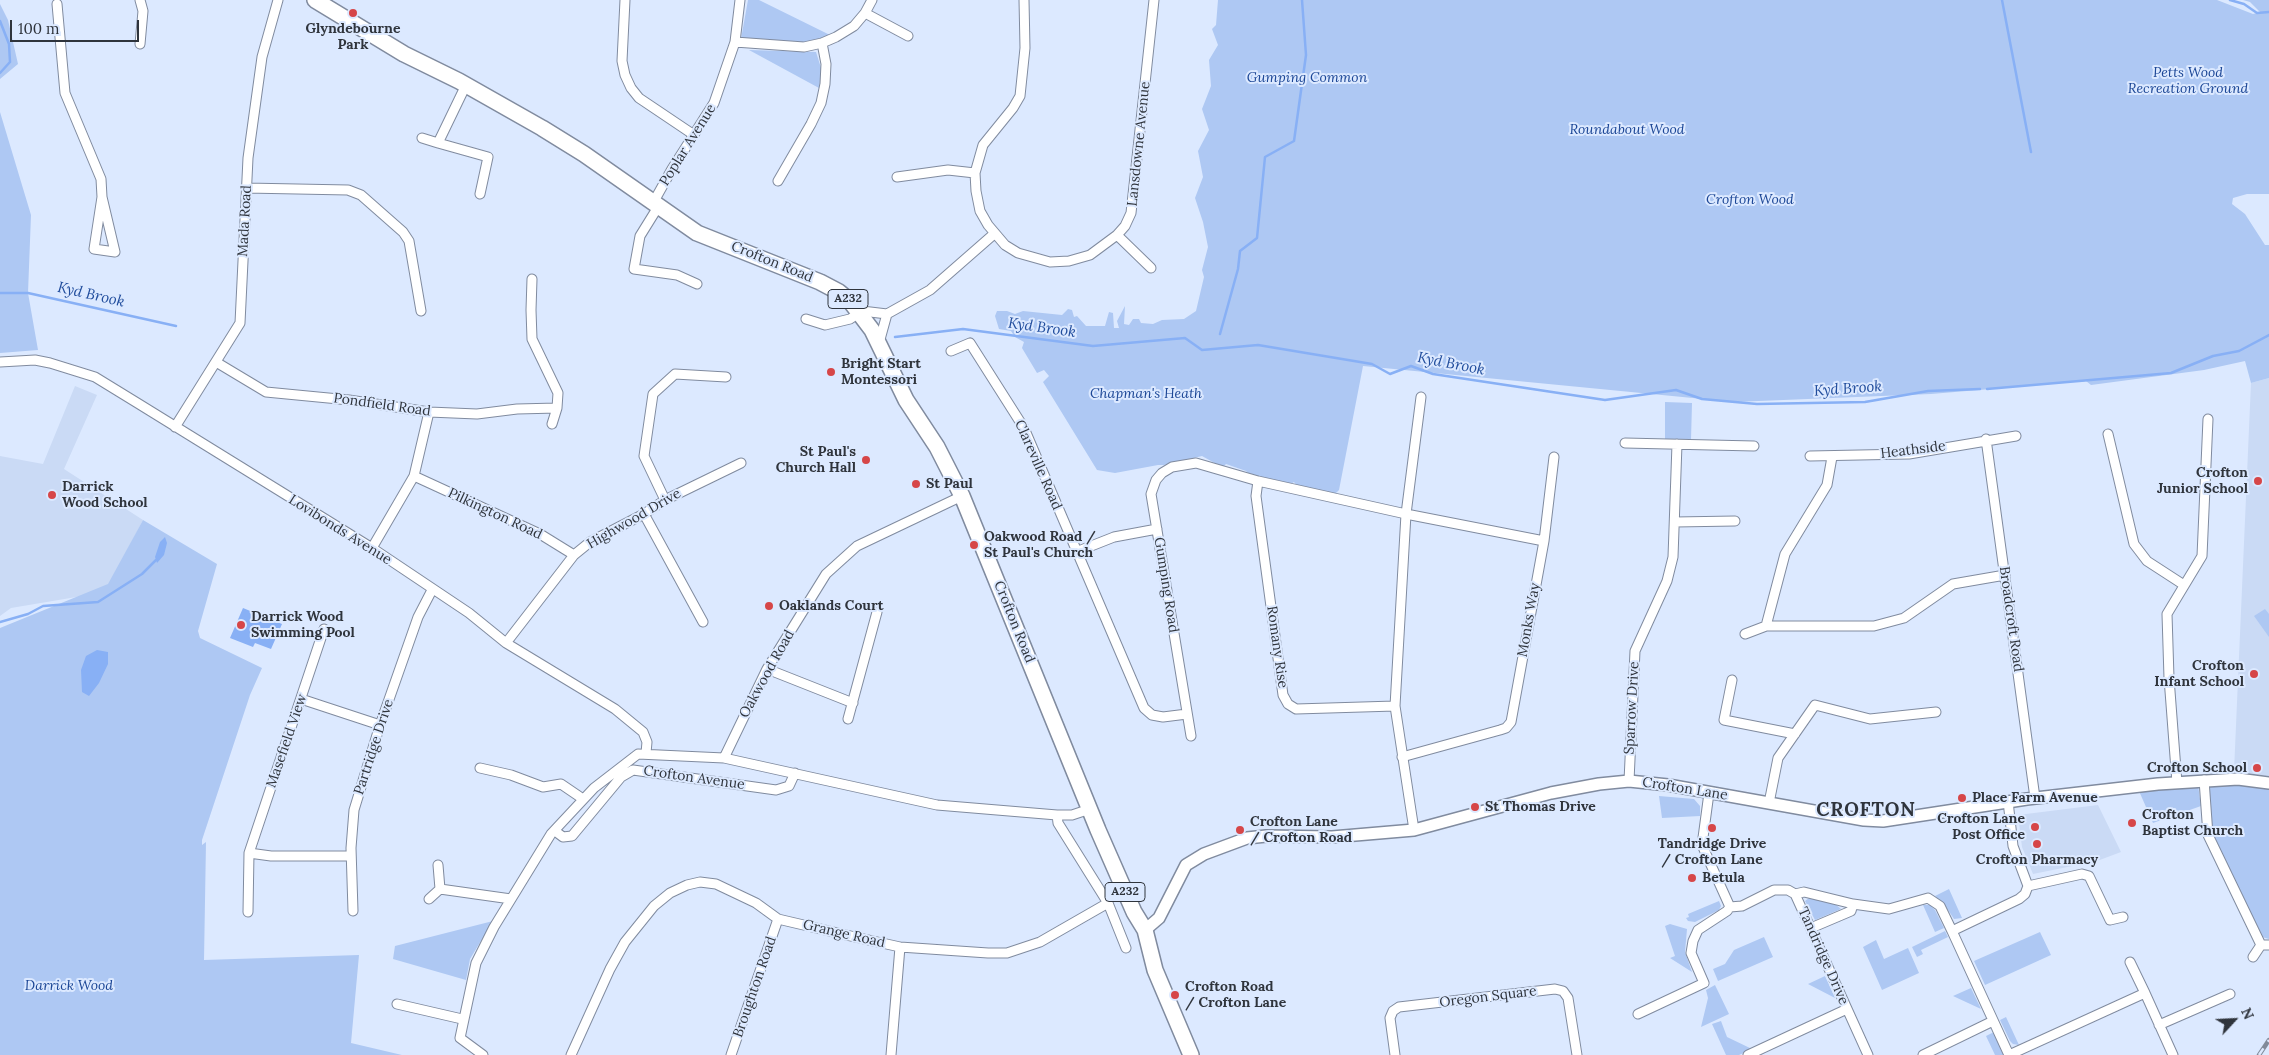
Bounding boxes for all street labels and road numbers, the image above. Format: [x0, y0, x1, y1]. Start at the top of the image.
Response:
street label: Lansdowne Avenue [1124, 81, 1154, 207]
street label: Poplar Avenue [656, 101, 720, 189]
street label: Mada Road [235, 185, 255, 257]
street label: Crofton Road [729, 238, 815, 286]
road number: A232 [828, 290, 868, 308]
street label: Pondfield Road [332, 390, 432, 420]
street label: Clareville Road [1011, 417, 1065, 513]
street label: Heathside [1879, 438, 1947, 462]
street label: Pilkington Road [445, 485, 545, 543]
street label: Highwood Drive [584, 485, 684, 553]
street label: Lovibonds Avenue [285, 492, 395, 568]
street label: Gumping Road [1150, 536, 1182, 634]
street label: Broadcroft Road [1995, 565, 2027, 673]
street label: Crofton Road [990, 579, 1038, 665]
street label: Monks Way [1514, 582, 1544, 658]
street label: Romany Rise [1263, 605, 1291, 689]
street label: Oakwood Road [736, 627, 798, 721]
street label: Sparrow Drive [1621, 661, 1643, 755]
street label: Masefield View [263, 692, 311, 790]
street label: Partridge Drive [351, 697, 397, 797]
street label: Crofton Avenue [642, 763, 746, 793]
street label: Crofton Lane [1641, 774, 1729, 804]
road number: A232 [1105, 882, 1145, 902]
street label: Tandridge Drive [1794, 905, 1852, 1007]
street label: Grange Road [801, 916, 887, 952]
street label: Broughton Road [730, 934, 780, 1040]
street label: Oregon Square [1438, 983, 1538, 1011]

